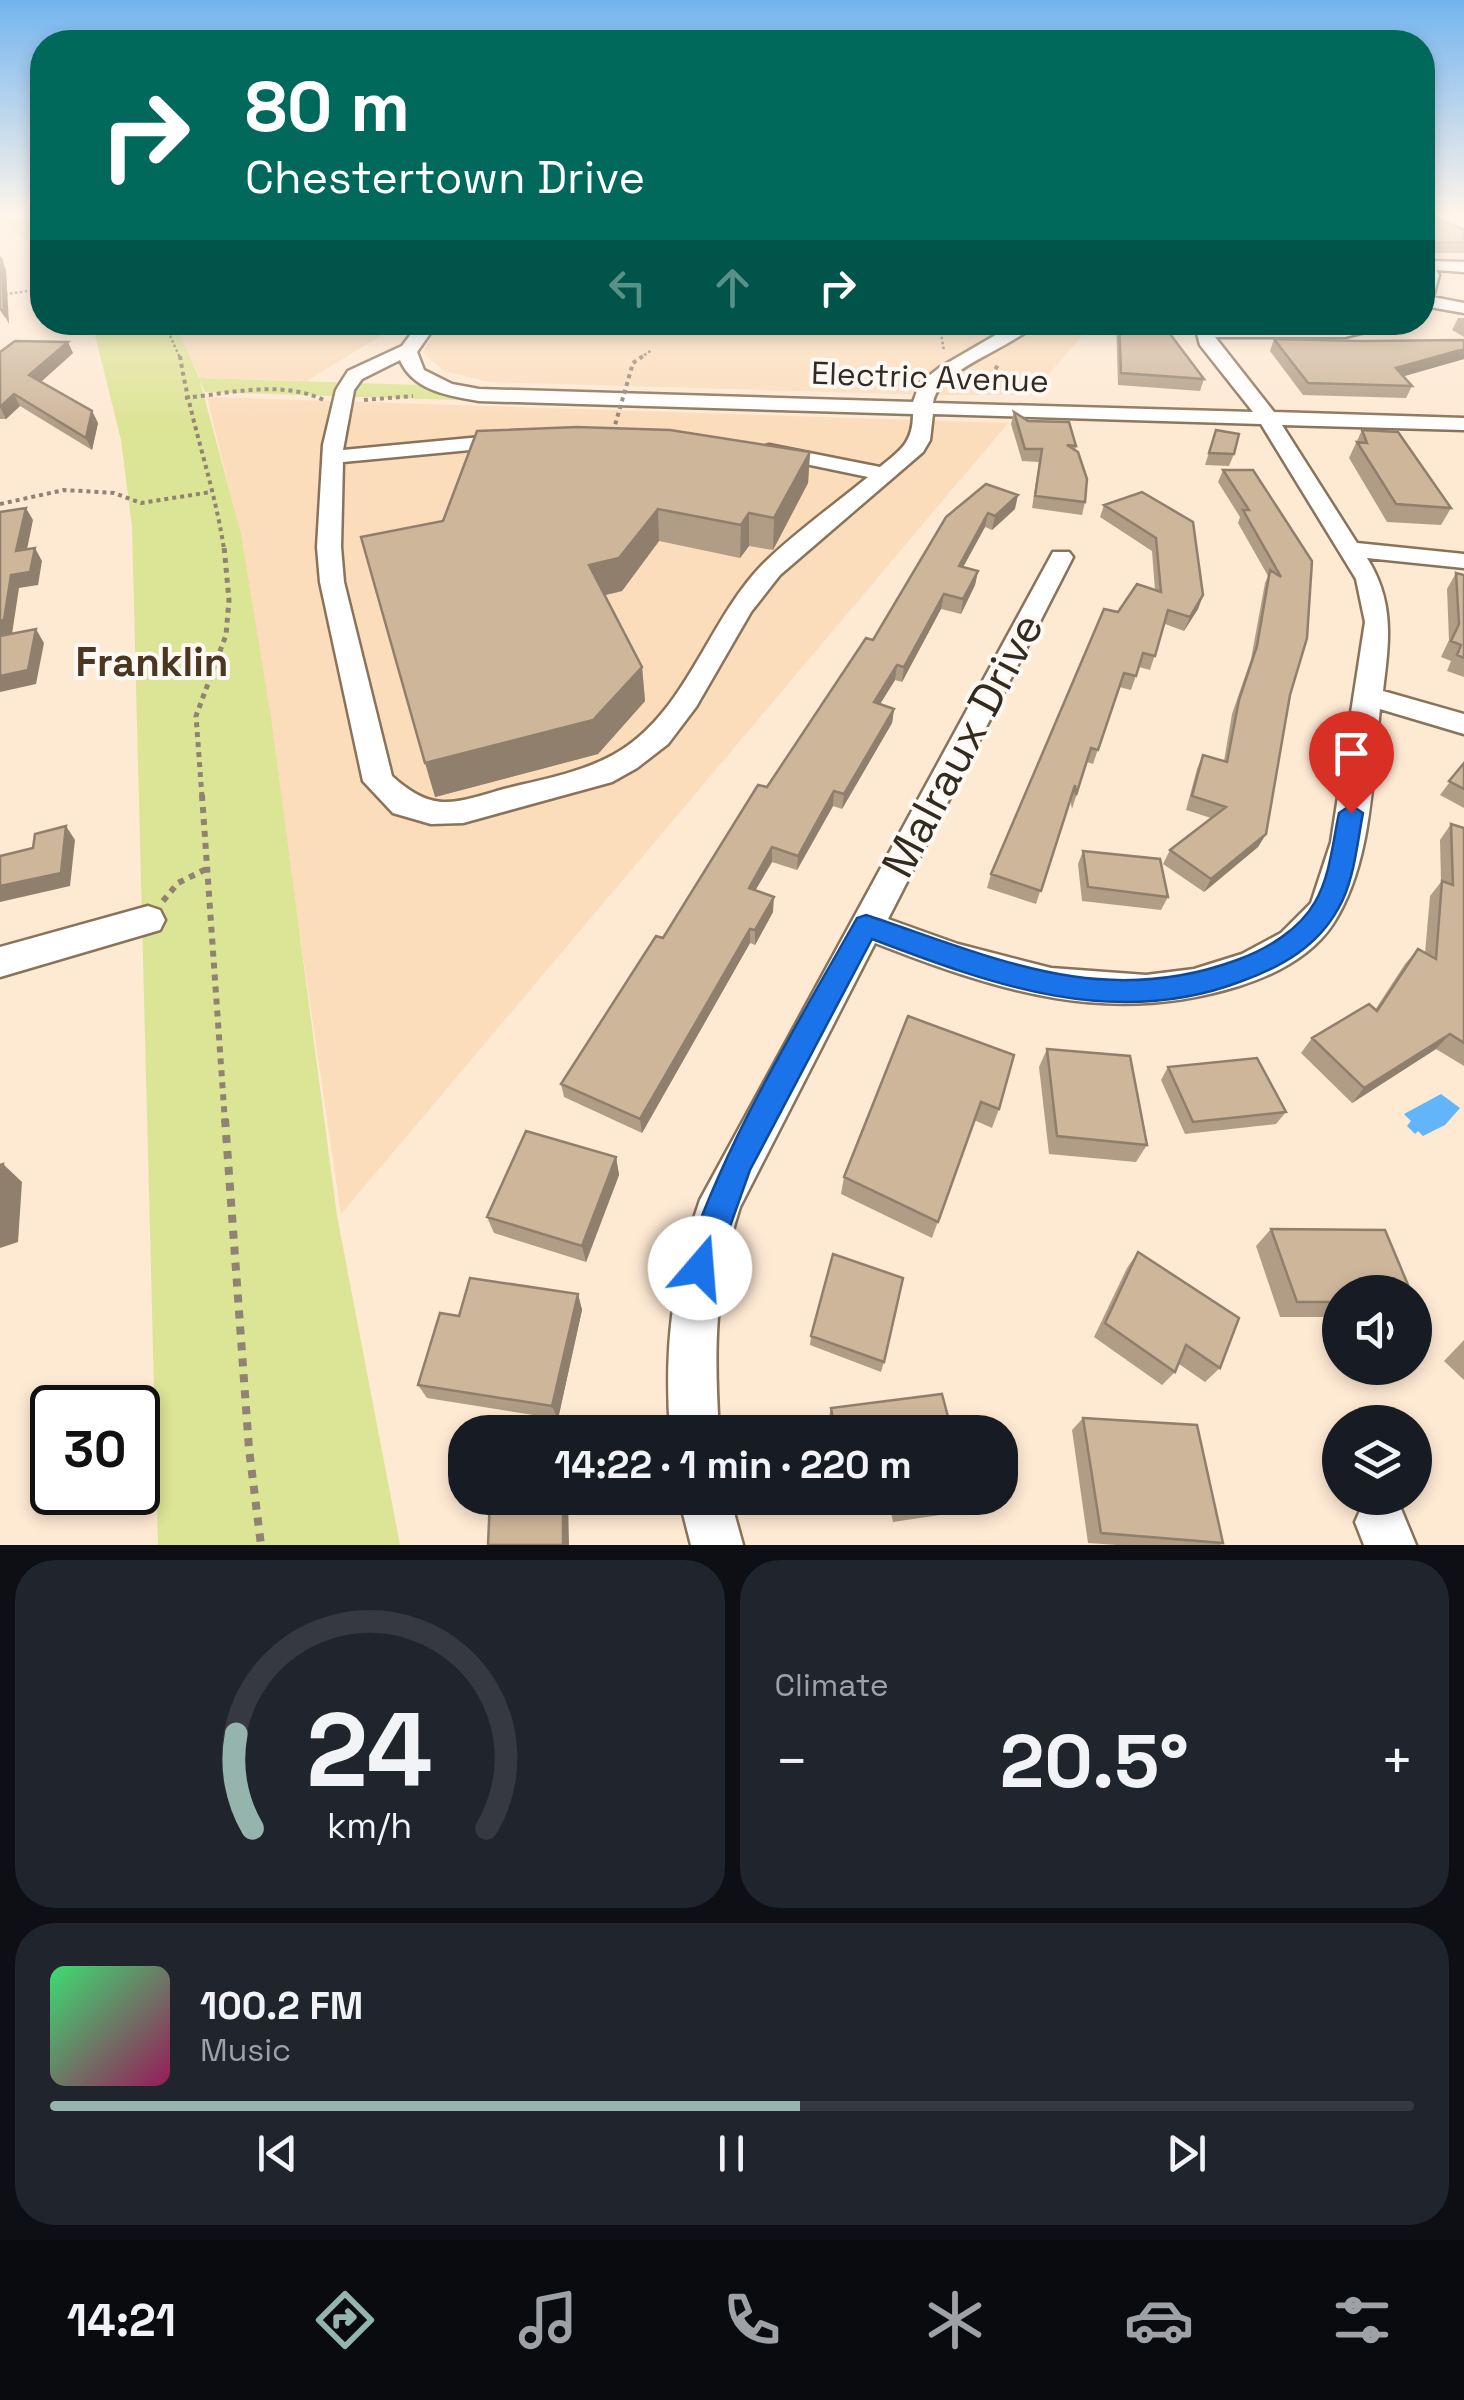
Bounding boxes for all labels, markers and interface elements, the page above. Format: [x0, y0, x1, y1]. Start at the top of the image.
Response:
text: 80 m [245, 62, 410, 151]
icon: right [80, 70, 210, 200]
text: Chestertown Drive [245, 149, 645, 206]
icon: left [600, 260, 655, 315]
icon: ahead [705, 260, 760, 315]
icon: right [810, 260, 865, 315]
street label: Electric Avenue [810, 353, 1050, 401]
street label: Malraux Drive [869, 603, 1056, 887]
district label: Franklin [76, 637, 228, 688]
pin [1309, 711, 1394, 814]
icon: arrive [1324, 726, 1379, 781]
position arrow [648, 1216, 752, 1320]
map controls [1322, 1275, 1432, 1515]
button: sound [1322, 1275, 1432, 1385]
speed limit sign: 30 [30, 1385, 160, 1515]
button: layers [1322, 1405, 1432, 1515]
text: 14:22 · 1 min · 220 m [554, 1441, 912, 1489]
text: Climate [775, 1665, 889, 1705]
text: 24 [307, 1684, 433, 1816]
text: 20.5° [1000, 1713, 1189, 1809]
text: − [775, 1726, 809, 1796]
text: + [1380, 1726, 1414, 1796]
text: km/h [327, 1803, 412, 1848]
text: 100.2 FM [200, 1982, 363, 2030]
text: Music [200, 2030, 291, 2070]
icon: previous [250, 2126, 305, 2181]
icon: pause [704, 2126, 759, 2181]
icon: next [1159, 2126, 1214, 2181]
icon: directions [310, 2285, 380, 2355]
icon: music [513, 2285, 583, 2355]
icon: phone [717, 2285, 787, 2355]
icon: climate [920, 2285, 990, 2355]
icon: car [1124, 2285, 1194, 2355]
icon: filters [1327, 2285, 1397, 2355]
text: 14:21 [67, 2292, 176, 2349]

